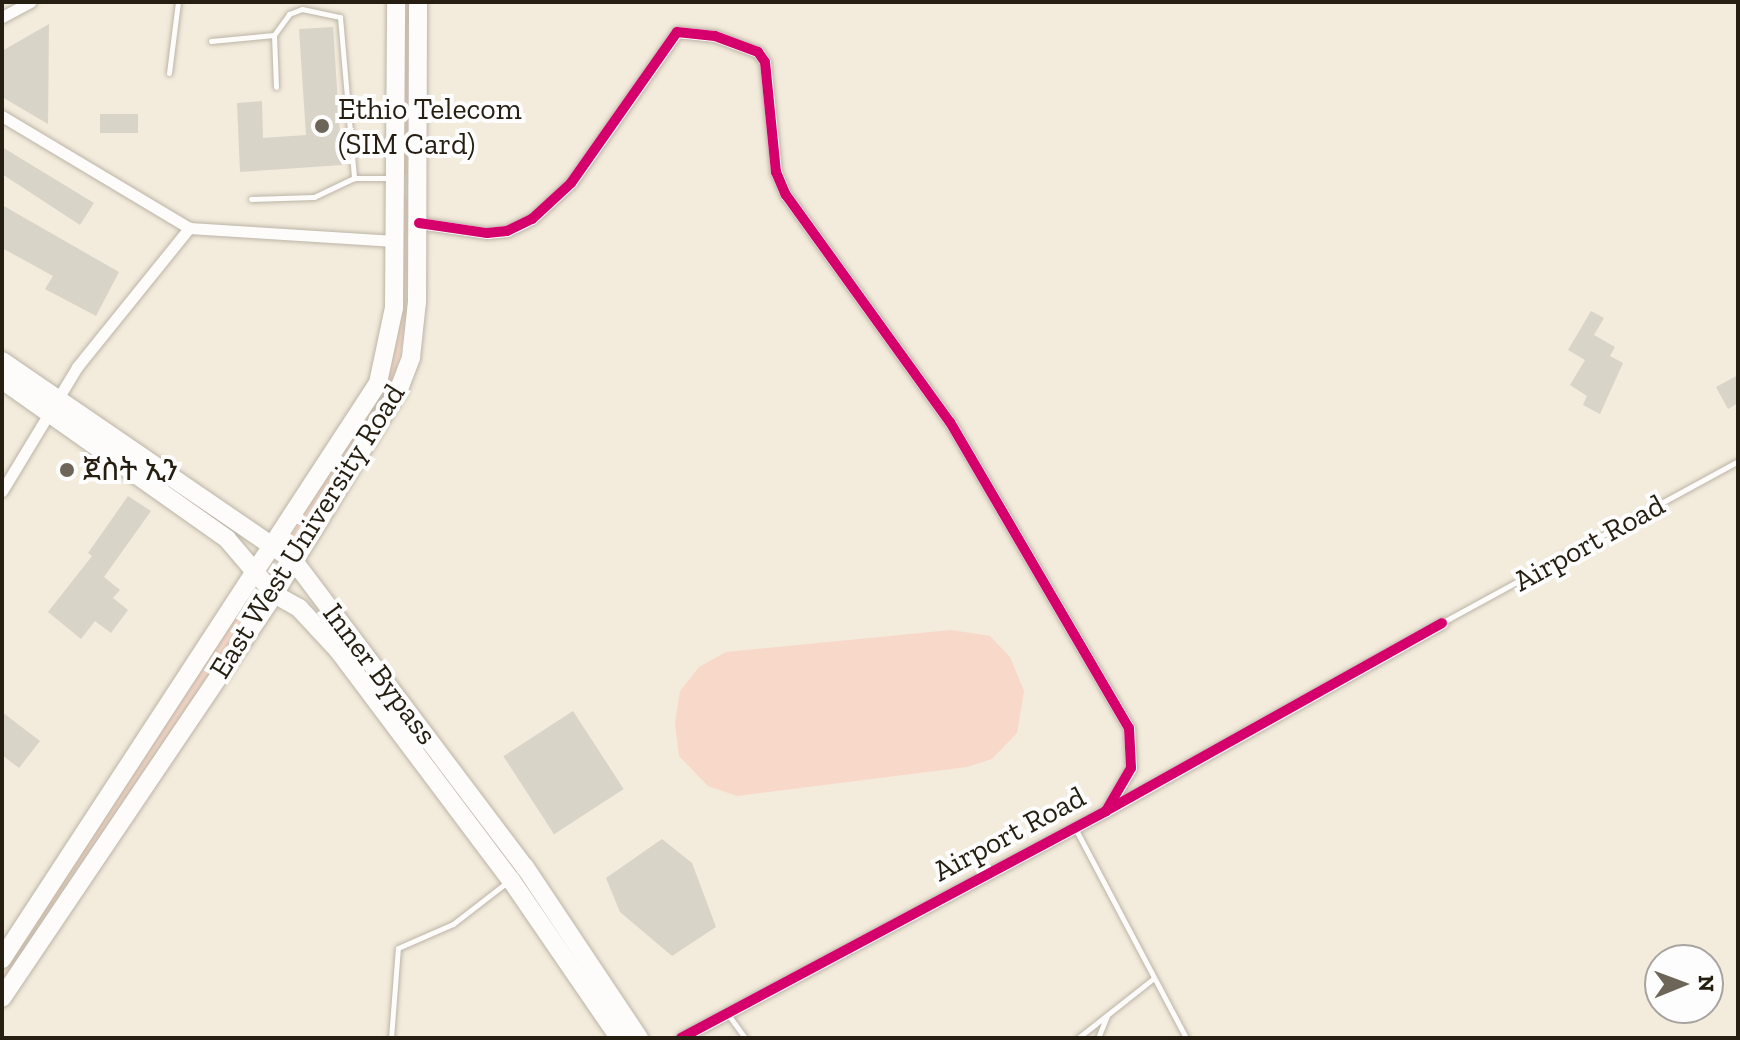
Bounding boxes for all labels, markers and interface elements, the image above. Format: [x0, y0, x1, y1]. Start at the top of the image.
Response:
place label: Ethio Telecom (SIM Card) [338, 91, 522, 162]
marker: Ethio Telecom (SIM Card) [313, 117, 331, 135]
street label: East West University Road [201, 377, 413, 685]
place label: ጀስት ኢን [83, 452, 178, 488]
marker: ጀስት ኢን [58, 461, 76, 479]
street label: Airport Road [1507, 487, 1671, 599]
street label: Inner Bypass [315, 596, 445, 752]
street label: Airport Road [927, 779, 1091, 889]
north arrow [1644, 944, 1724, 1024]
text: N [1693, 975, 1720, 992]

